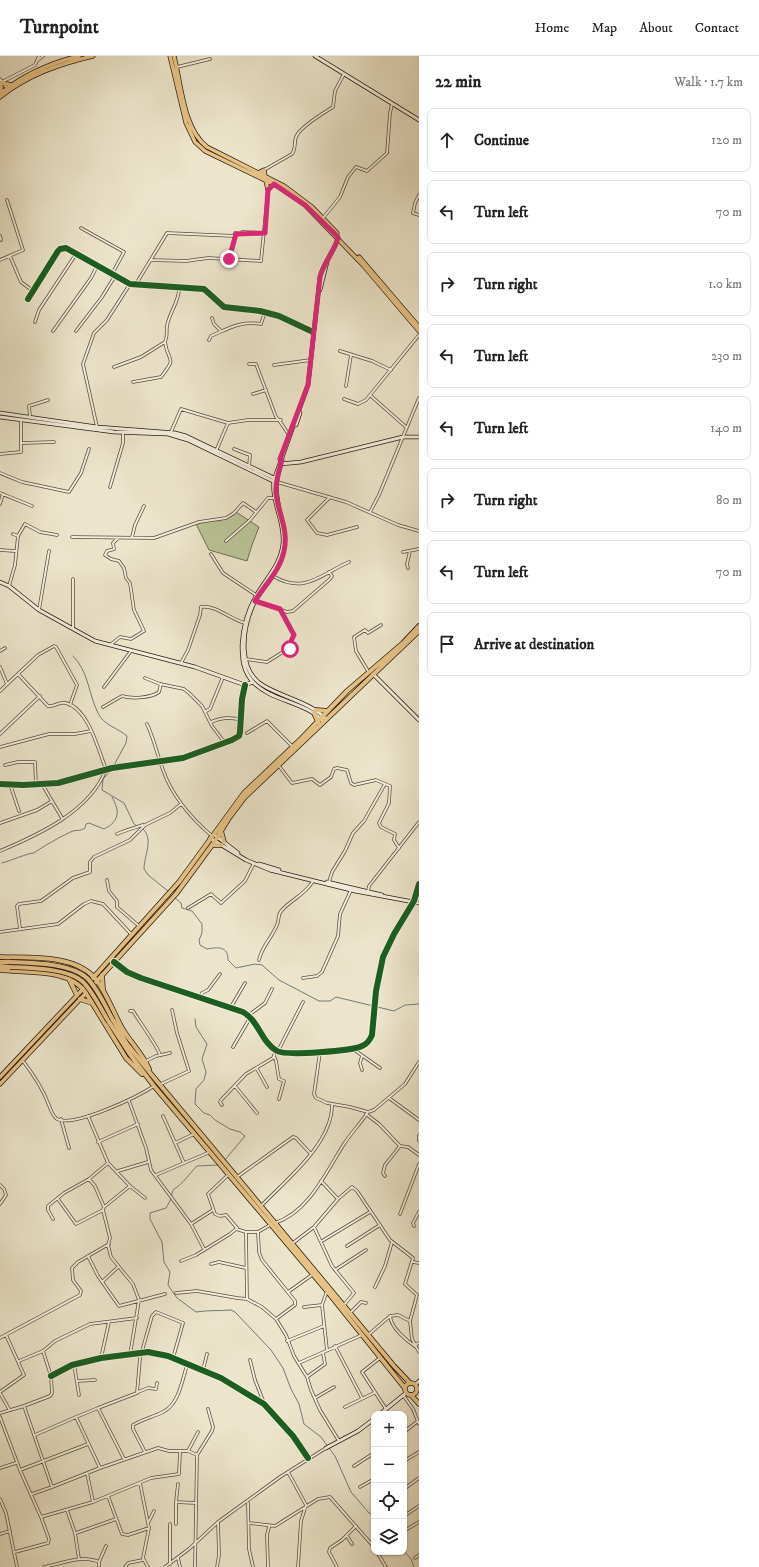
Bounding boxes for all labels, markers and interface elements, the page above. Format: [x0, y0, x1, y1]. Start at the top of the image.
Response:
text: Turnpoint [20, 16, 99, 39]
text: Home [535, 19, 569, 37]
text: Map [591, 19, 617, 37]
text: About [639, 19, 673, 37]
text: Contact [695, 19, 739, 37]
text: 22 min [435, 71, 481, 93]
text: Walk · 1.7 km [674, 74, 743, 90]
icon: ahead [436, 129, 458, 151]
text: Continue [474, 131, 529, 150]
text: 120 m [711, 132, 742, 148]
icon: left [436, 201, 458, 223]
text: Turn left [474, 203, 528, 222]
text: 70 m [716, 204, 742, 220]
route end [220, 250, 238, 268]
icon: right [436, 273, 458, 295]
text: Turn right [474, 275, 537, 294]
text: 1.0 km [708, 276, 742, 292]
icon: left [436, 345, 458, 367]
text: Turn left [474, 347, 528, 366]
text: 230 m [711, 348, 742, 364]
icon: left [436, 417, 458, 439]
text: Turn left [474, 419, 528, 438]
text: 140 m [710, 420, 742, 436]
icon: right [436, 489, 458, 511]
text: Turn right [474, 491, 537, 510]
text: 80 m [716, 492, 742, 508]
icon: left [436, 561, 458, 583]
text: Turn left [474, 563, 528, 582]
text: 70 m [716, 564, 742, 580]
icon: arrive [436, 633, 458, 655]
text: Arrive at destination [474, 635, 594, 654]
route start [281, 640, 299, 658]
map controls [371, 1411, 407, 1555]
button: + [371, 1411, 407, 1447]
button: − [371, 1447, 407, 1483]
button: locate [371, 1483, 407, 1519]
button: layers [371, 1519, 407, 1555]

